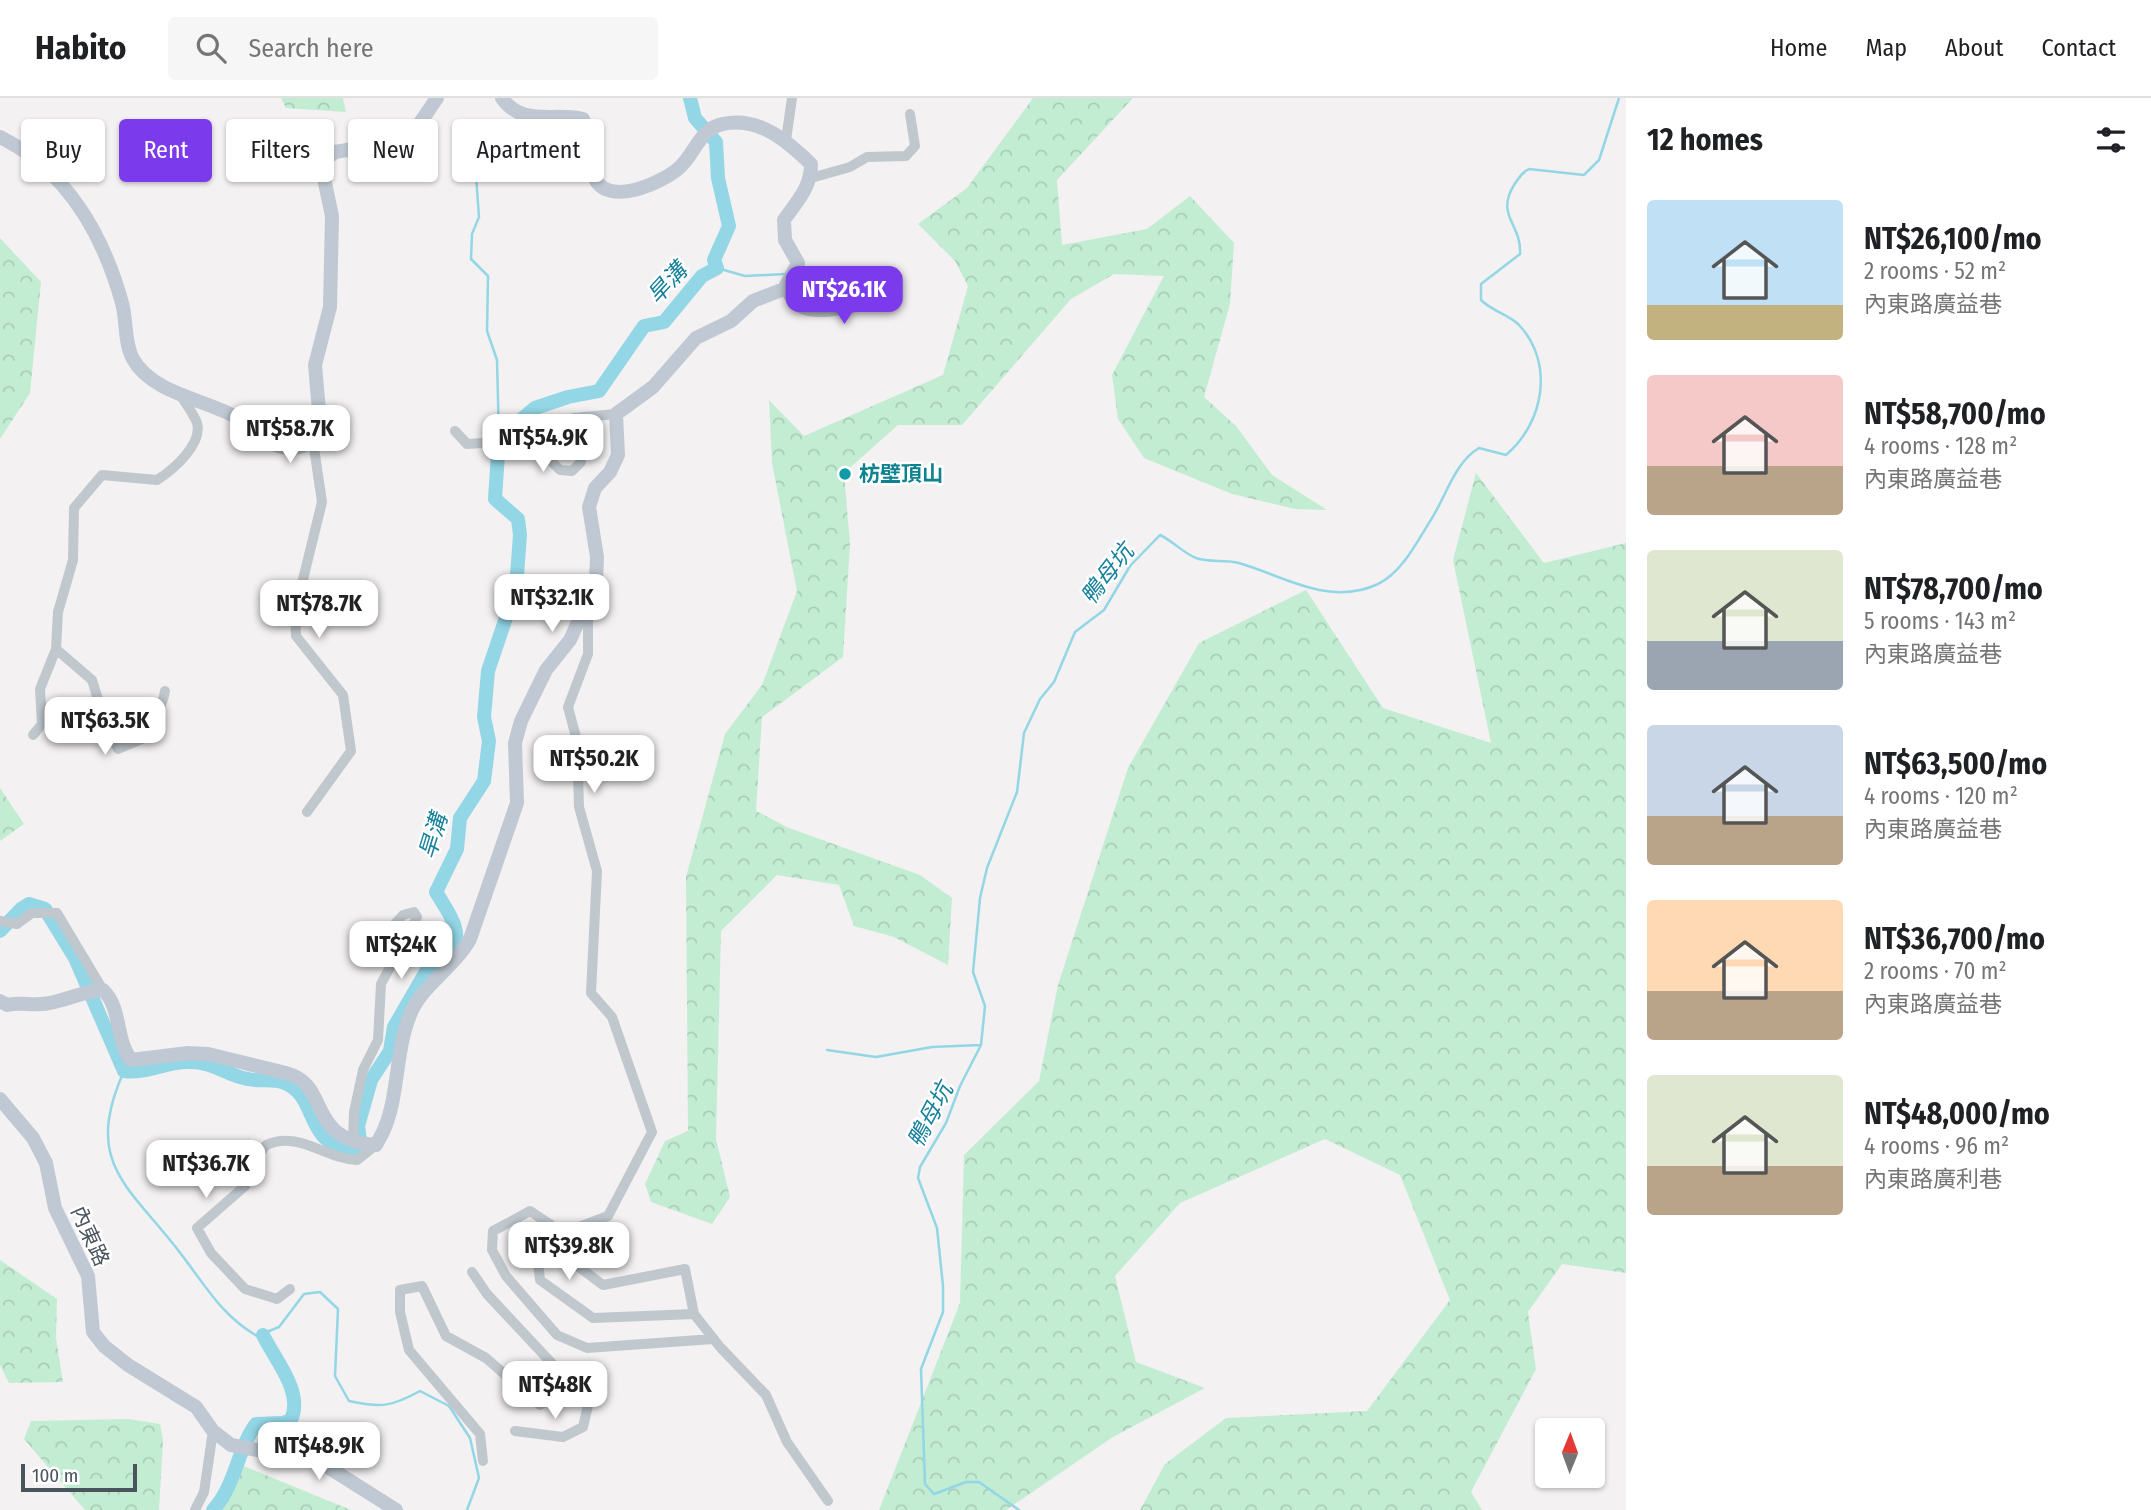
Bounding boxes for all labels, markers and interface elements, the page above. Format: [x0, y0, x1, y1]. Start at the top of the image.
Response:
search box [168, 17, 658, 80]
text: Habito [35, 28, 126, 68]
icon: search [192, 29, 230, 67]
text: Search here [248, 33, 374, 64]
text: Home [1770, 34, 1827, 62]
text: Map [1865, 34, 1907, 62]
text: About [1945, 34, 2003, 62]
text: Contact [2041, 34, 2116, 62]
chip: Buy [21, 119, 105, 182]
chip: Rent [119, 119, 212, 182]
chip: Filters [226, 119, 334, 182]
chip: New [348, 119, 438, 182]
chip: Apartment [452, 119, 604, 182]
icon: filters [2092, 121, 2130, 159]
text: 12 homes [1647, 122, 1763, 158]
text: NT$26,100/mo [1864, 221, 2042, 257]
icon: home [1703, 228, 1787, 312]
water label: 旱溝 [641, 254, 695, 309]
text: 2 rooms · 52 m² [1864, 257, 2006, 285]
pin: NT$26.1K [772, 266, 916, 326]
text: NT$26.1K [802, 275, 886, 303]
text: 內東路廣益巷 [1864, 290, 2002, 318]
text: NT$58,700/mo [1864, 396, 2046, 432]
icon: home [1703, 403, 1787, 487]
pin: NT$58.7K [218, 406, 362, 465]
text: NT$58.7K [246, 414, 334, 442]
pin: NT$54.9K [471, 414, 615, 474]
text: NT$54.9K [498, 423, 588, 451]
text: 4 rooms · 128 m² [1864, 432, 2017, 460]
place label: 枋壁頂山 [859, 461, 943, 487]
text: 內東路廣益巷 [1864, 465, 2002, 493]
marker: 枋壁頂山 [837, 466, 853, 482]
water label: 鴨母坑 [1075, 536, 1141, 610]
text: NT$78,700/mo [1864, 571, 2043, 607]
pin: NT$32.1K [480, 574, 624, 634]
icon: home [1703, 578, 1787, 662]
pin: NT$78.7K [247, 580, 391, 640]
text: NT$32.1K [510, 583, 594, 611]
text: NT$78.7K [276, 589, 362, 617]
text: 5 rooms · 143 m² [1864, 607, 2016, 635]
text: 內東路廣益巷 [1864, 640, 2002, 668]
pin: NT$63.5K [33, 698, 177, 757]
text: NT$63.5K [61, 706, 149, 734]
pin: NT$50.2K [522, 736, 666, 795]
text: NT$50.2K [549, 744, 639, 772]
text: NT$63,500/mo [1864, 746, 2047, 782]
icon: home [1703, 753, 1787, 837]
text: 4 rooms · 120 m² [1864, 782, 2018, 810]
water label: 旱溝 [413, 807, 454, 862]
text: 內東路廣益巷 [1864, 815, 2002, 843]
text: NT$36,700/mo [1864, 921, 2045, 957]
pin: NT$24K [344, 922, 458, 981]
icon: home [1703, 928, 1787, 1012]
text: NT$24K [365, 930, 437, 958]
text: 2 rooms · 70 m² [1864, 957, 2007, 985]
text: 內東路廣益巷 [1864, 990, 2002, 1018]
water label: 鴨母坑 [901, 1075, 960, 1152]
text: NT$48,000/mo [1864, 1096, 2050, 1132]
icon: home [1703, 1103, 1787, 1187]
text: 4 rooms · 96 m² [1864, 1132, 2009, 1160]
pin: NT$36.7K [134, 1140, 278, 1200]
text: NT$36.7K [162, 1149, 250, 1177]
text: 內東路廣利巷 [1864, 1165, 2002, 1193]
street label: 內東路 [65, 1202, 115, 1270]
pin: NT$39.8K [497, 1222, 641, 1282]
text: NT$39.8K [524, 1231, 614, 1259]
pin: NT$48K [498, 1362, 612, 1421]
text: NT$48K [518, 1370, 592, 1398]
north arrow [1535, 1418, 1605, 1488]
map controls [1535, 1418, 1605, 1488]
pin: NT$48.9K [247, 1422, 391, 1482]
text: NT$48.9K [274, 1431, 364, 1459]
scale bar [21, 1461, 136, 1493]
text: 100 m [32, 1464, 78, 1487]

